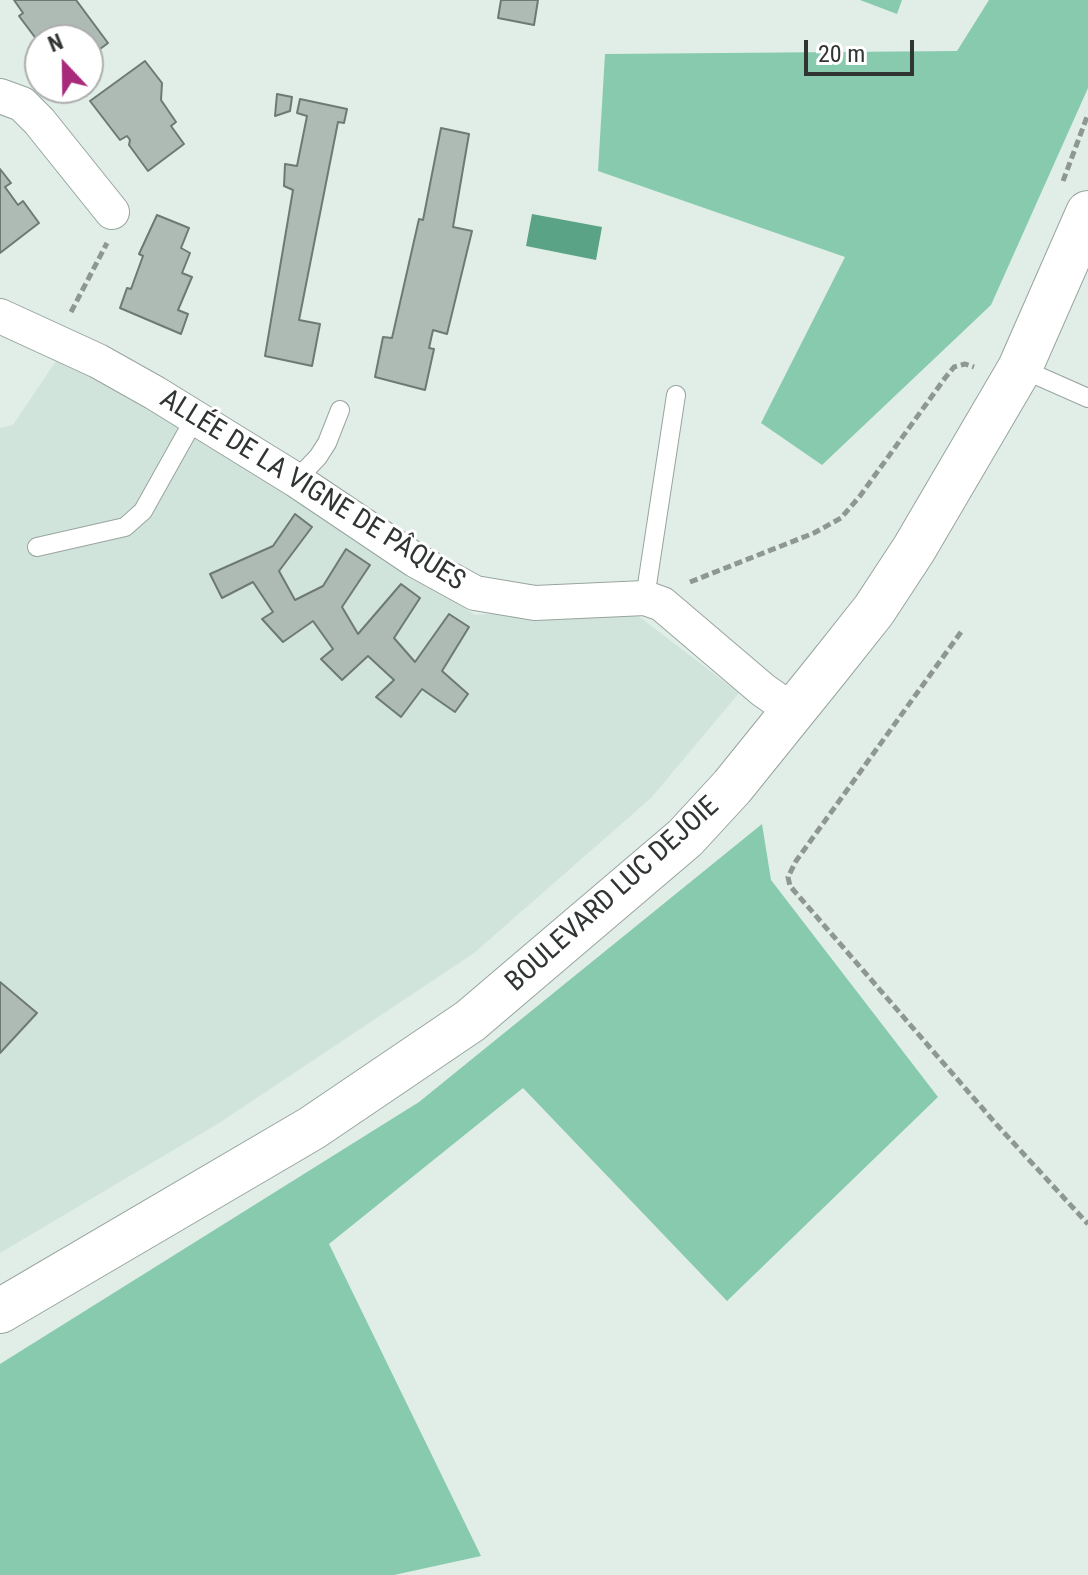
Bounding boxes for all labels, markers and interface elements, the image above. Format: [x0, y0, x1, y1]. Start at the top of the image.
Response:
north arrow [24, 24, 104, 104]
scale bar [808, 24, 918, 74]
text: N [45, 29, 66, 57]
text: 20 m [818, 40, 865, 68]
street label: ALLÉE DE LA VIGNE DE PÂQUES [153, 383, 471, 599]
street label: BOULEVARD LUC DEJOIE [500, 791, 726, 999]

